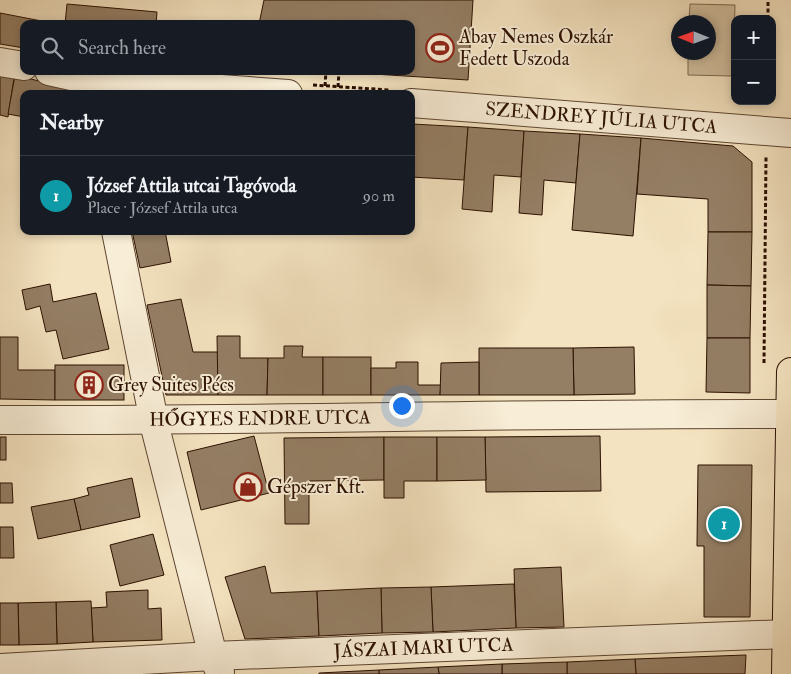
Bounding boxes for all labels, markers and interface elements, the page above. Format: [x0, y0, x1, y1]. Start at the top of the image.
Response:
north arrow [671, 15, 716, 60]
map controls [731, 15, 776, 105]
button: + [731, 15, 776, 60]
search box [20, 20, 415, 75]
place label: Abay Nemes Oszkár Fedett Uszoda [458, 25, 613, 71]
sports icon: Abay Nemes Oszkár Fedett Uszoda [425, 33, 455, 63]
icon: search [38, 34, 66, 62]
text: Search here [78, 36, 166, 60]
button: − [731, 60, 776, 105]
street label: SZENDREY JÚLIA UTCA [485, 97, 718, 139]
text: Nearby [40, 109, 103, 136]
text: József Attila utcai Tagóvoda [87, 174, 296, 198]
text: 1 [53, 186, 59, 206]
text: 90 m [363, 186, 395, 206]
text: Place · József Attila utca [87, 198, 238, 218]
building icon: Grey Suites Pécs [74, 370, 104, 400]
place label: Grey Suites Pécs [108, 373, 234, 397]
your location [389, 393, 415, 419]
street label: HŐGYES ENDRE UTCA [149, 405, 371, 432]
shop icon: Gépszer Kft. [233, 472, 263, 502]
place label: Gépszer Kft. [267, 475, 365, 500]
pin: 1 [708, 505, 740, 543]
street label: JÁSZAI MARI UTCA [332, 632, 514, 663]

